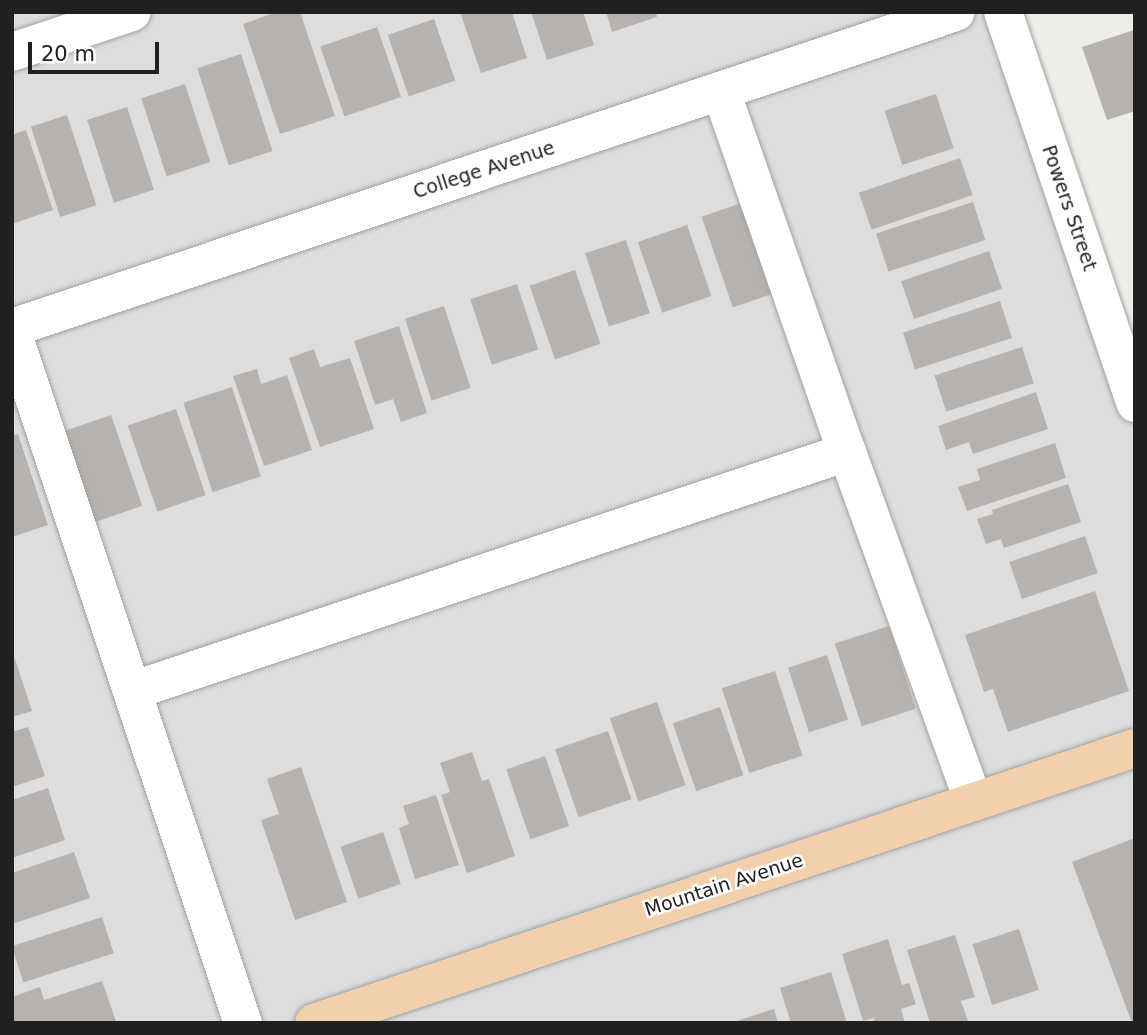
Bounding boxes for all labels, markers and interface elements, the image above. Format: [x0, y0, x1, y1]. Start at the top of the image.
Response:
scale bar [32, 28, 163, 72]
text: 20 m [41, 42, 95, 66]
street label: College Avenue [410, 136, 558, 204]
street label: Powers Street [1037, 142, 1101, 274]
street label: Mountain Avenue [642, 849, 806, 921]

